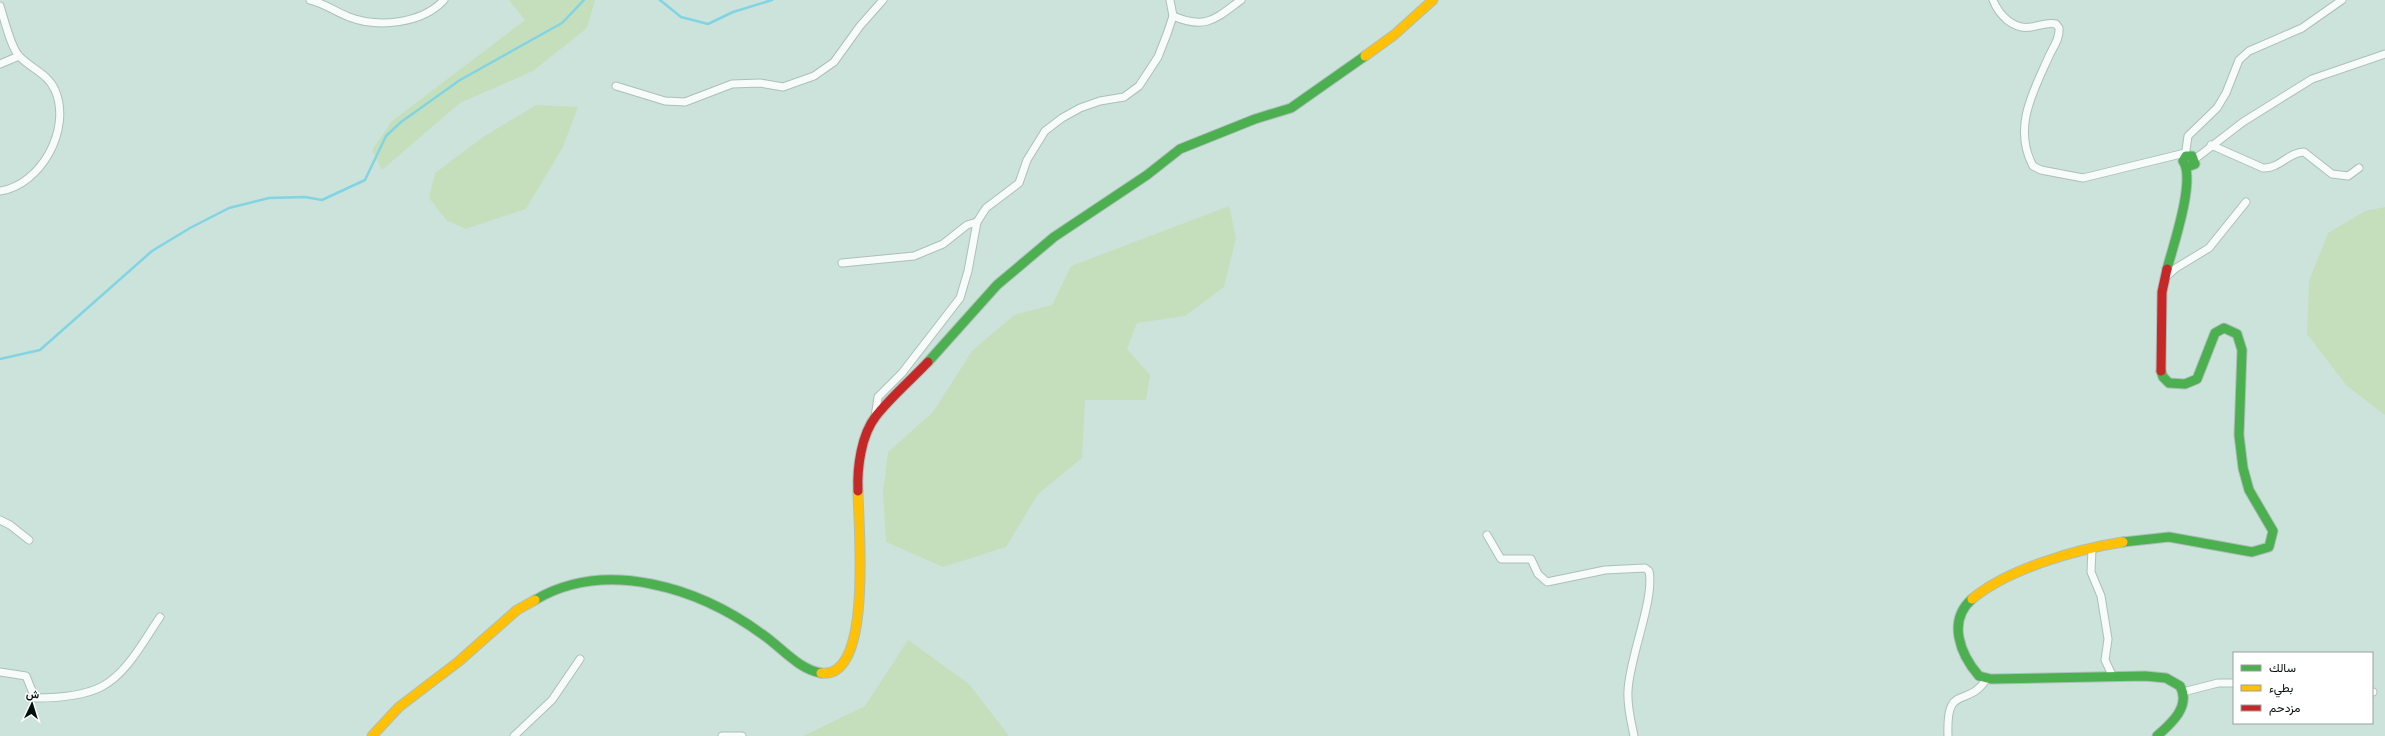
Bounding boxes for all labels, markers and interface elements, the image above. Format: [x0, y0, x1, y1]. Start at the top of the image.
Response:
legend [2233, 652, 2373, 724]
text: سالك [2269, 658, 2296, 677]
text: بطيء [2269, 678, 2293, 698]
north arrow [12, 684, 52, 724]
text: ش [26, 686, 40, 702]
text: مزدحم [2269, 698, 2300, 717]

